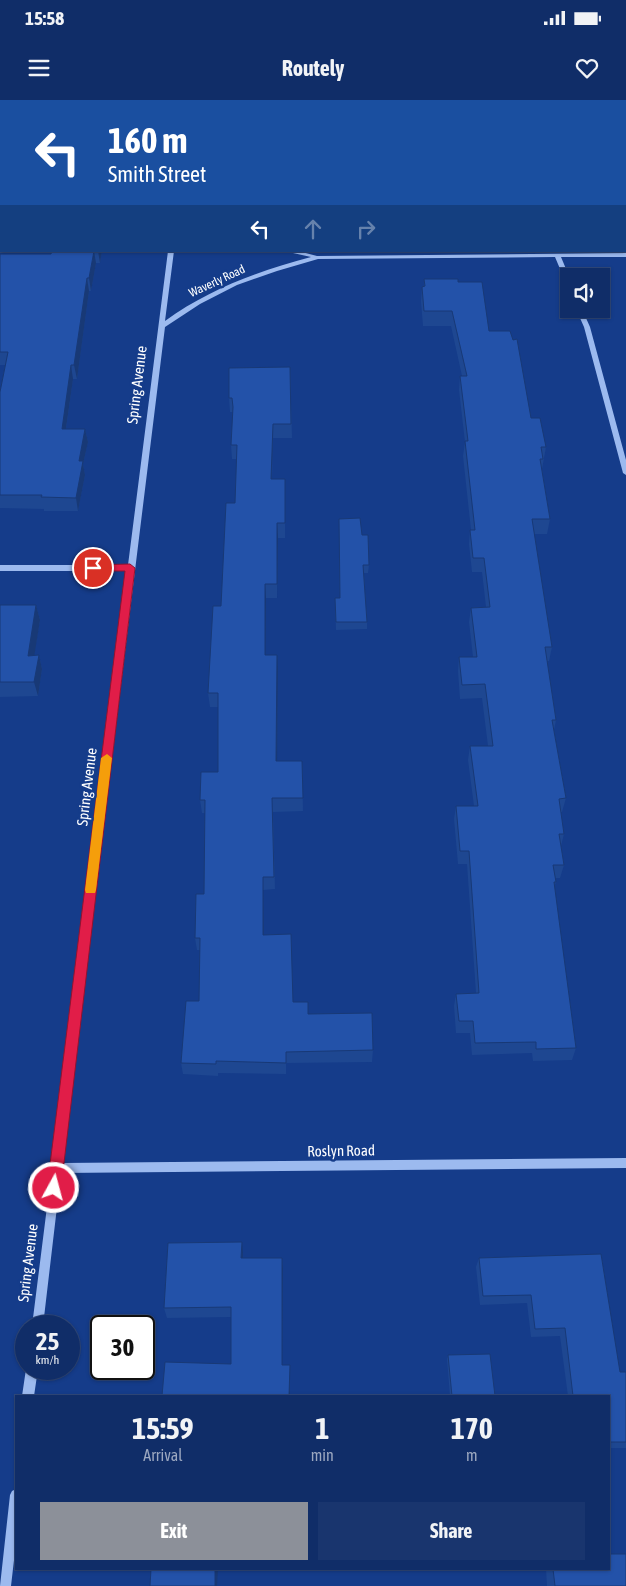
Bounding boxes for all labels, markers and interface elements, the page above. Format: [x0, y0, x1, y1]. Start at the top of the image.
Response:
text: 15:58 [25, 7, 64, 29]
icon: menu [25, 54, 53, 82]
icon: heart [573, 54, 601, 82]
text: Routely [282, 55, 344, 81]
icon: left [25, 120, 90, 185]
text: 160 m [108, 120, 187, 160]
text: Smith Street [108, 161, 206, 187]
icon: left [246, 215, 274, 243]
icon: ahead [299, 215, 327, 243]
icon: right [352, 215, 380, 243]
street label: Waverly Road [187, 262, 247, 300]
map controls [560, 268, 610, 318]
button: sound [560, 268, 610, 318]
street label: Spring Avenue [123, 345, 150, 425]
pin [72, 547, 114, 589]
icon: arrive [79, 554, 107, 582]
street label: Spring Avenue [73, 747, 100, 827]
street label: Roslyn Road [307, 1141, 375, 1160]
position arrow [27, 1161, 79, 1213]
street label: Spring Avenue [14, 1223, 41, 1303]
speed limit sign: 30 [90, 1315, 155, 1380]
text: 25 [36, 1327, 59, 1355]
text: km/h [36, 1353, 59, 1367]
text: 15:59 [132, 1411, 194, 1445]
text: 1 [315, 1411, 329, 1445]
text: 170 [451, 1411, 493, 1445]
text: Arrival [143, 1446, 182, 1464]
text: min [311, 1446, 334, 1464]
text: m [466, 1446, 478, 1464]
button: Exit [40, 1502, 308, 1560]
button: Share [318, 1502, 585, 1560]

